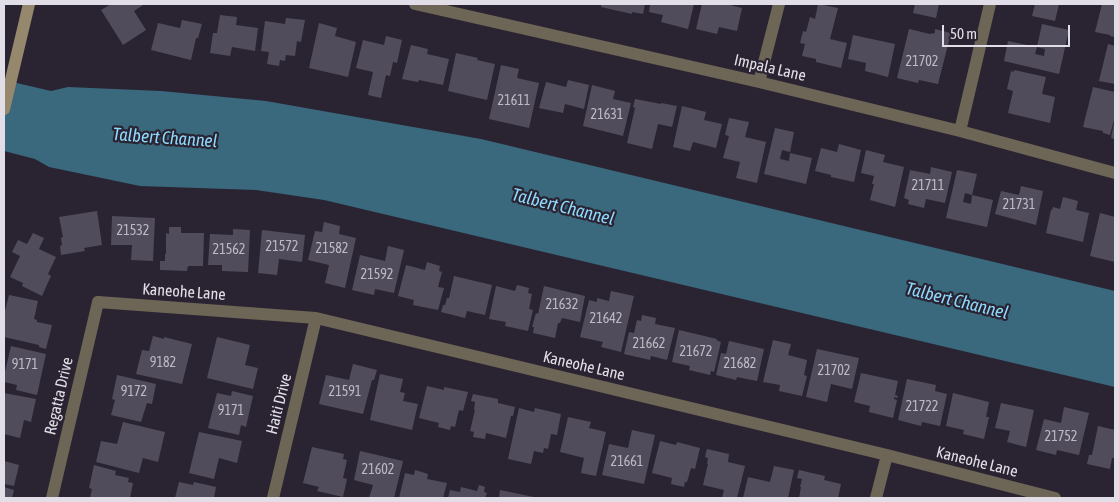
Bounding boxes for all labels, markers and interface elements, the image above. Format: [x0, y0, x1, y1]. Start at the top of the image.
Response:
scale bar [944, 15, 1072, 47]
text: 50 m [950, 25, 977, 42]
street label: Impala Lane [732, 50, 808, 86]
house number: 21702 [906, 54, 938, 70]
house number: 21611 [498, 93, 530, 109]
house number: 21631 [591, 107, 623, 123]
water label: Talbert Channel [112, 124, 218, 152]
house number: 21711 [912, 178, 944, 194]
water label: Talbert Channel [509, 184, 617, 230]
house number: 21731 [1003, 197, 1035, 213]
house number: 21532 [117, 223, 149, 239]
house number: 21572 [266, 239, 298, 255]
house number: 21582 [316, 241, 348, 257]
house number: 21562 [213, 242, 245, 258]
house number: 21592 [361, 267, 393, 283]
water label: Talbert Channel [903, 278, 1011, 324]
street label: Kaneohe Lane [142, 280, 226, 304]
house number: 21632 [546, 297, 578, 313]
house number: 21642 [590, 311, 622, 327]
house number: 21662 [633, 336, 665, 352]
house number: 21672 [680, 344, 712, 360]
street label: Kaneohe Lane [541, 347, 627, 385]
street label: Regatta Drive [41, 355, 77, 437]
house number: 9182 [150, 355, 176, 371]
house number: 21682 [724, 356, 756, 372]
house number: 9171 [12, 357, 38, 373]
house number: 21702 [818, 363, 850, 379]
street label: Haiti Drive [262, 372, 296, 436]
house number: 9172 [121, 384, 147, 400]
house number: 21591 [329, 384, 361, 400]
house number: 21722 [906, 399, 938, 415]
house number: 9171 [218, 403, 244, 419]
house number: 21752 [1045, 429, 1077, 445]
street label: Kaneohe Lane [934, 443, 1020, 481]
house number: 21661 [611, 454, 643, 470]
house number: 21602 [362, 462, 394, 478]

